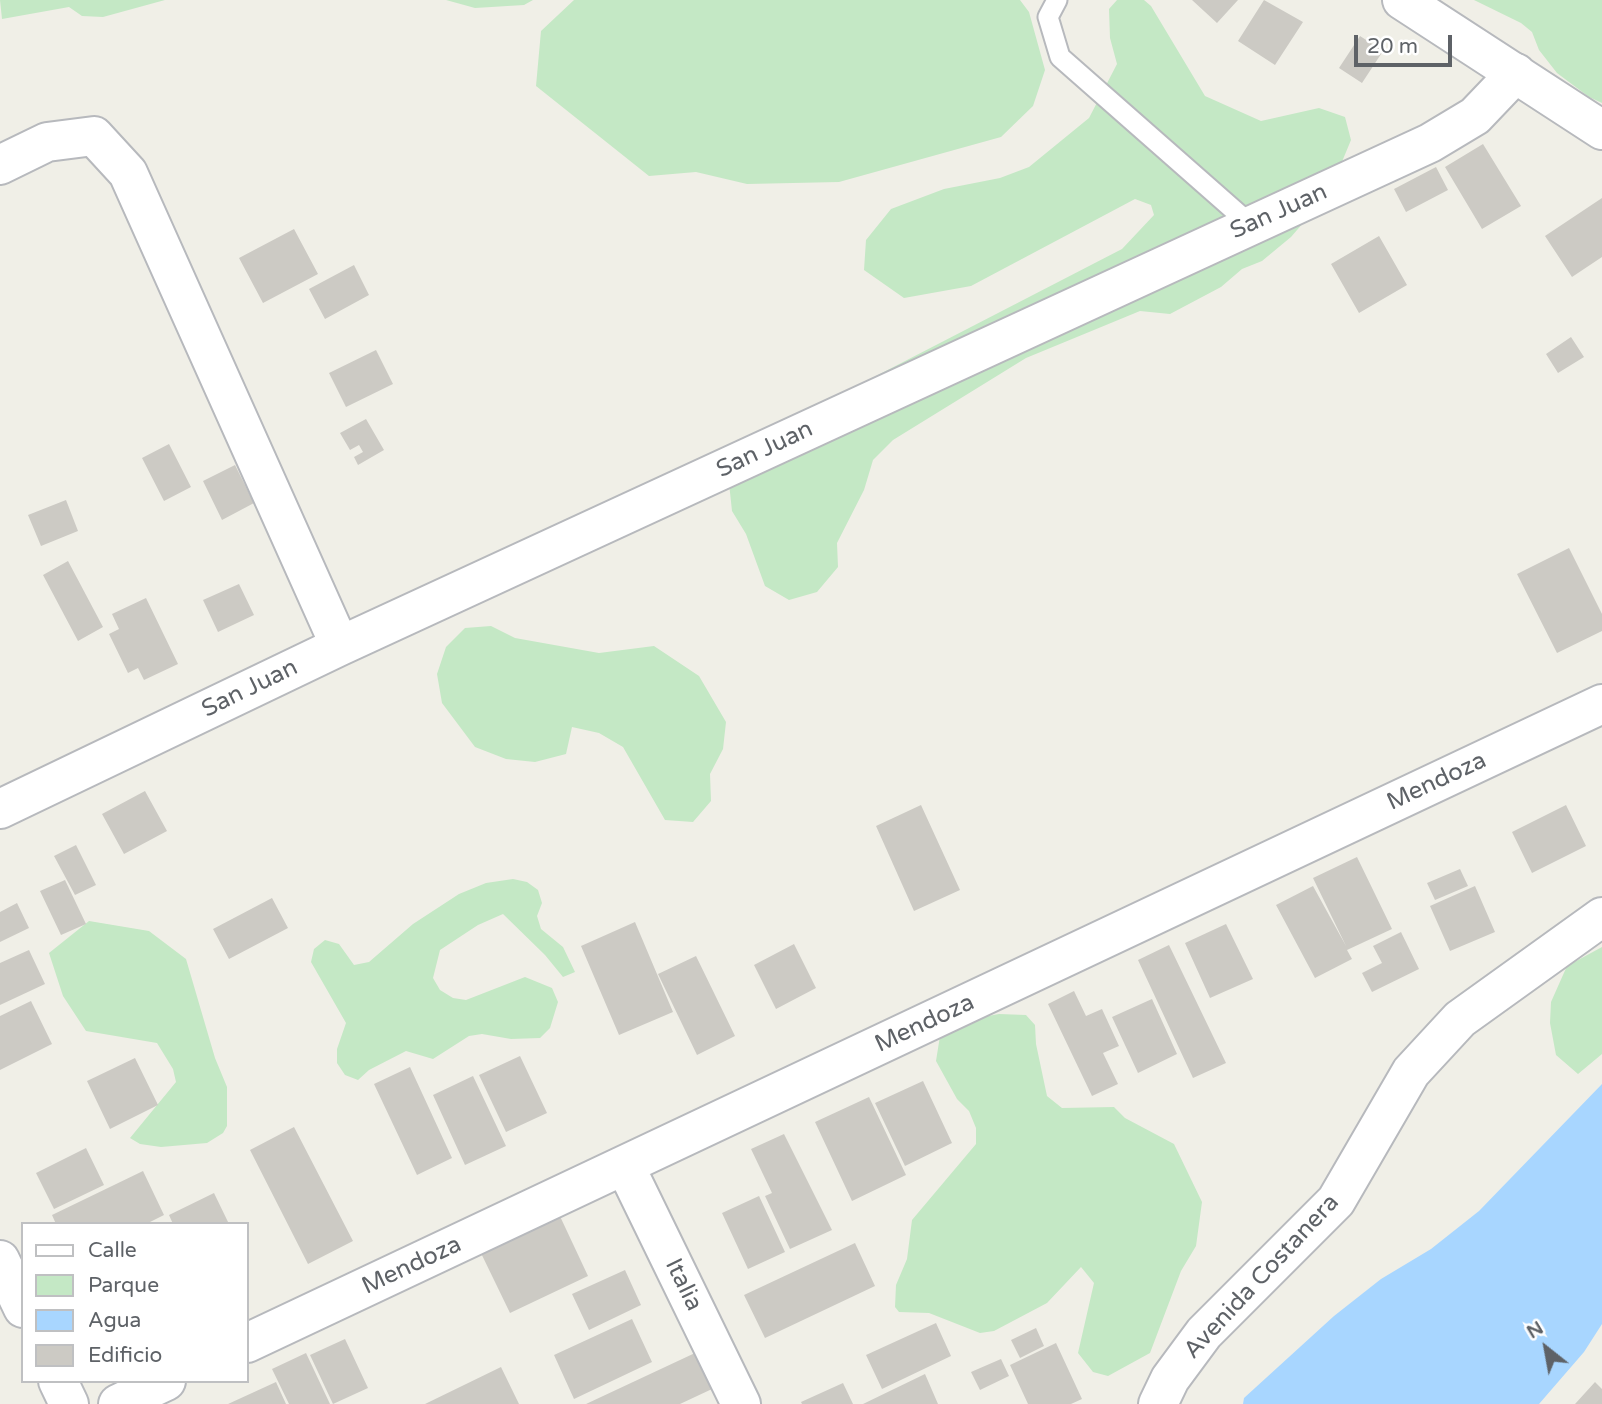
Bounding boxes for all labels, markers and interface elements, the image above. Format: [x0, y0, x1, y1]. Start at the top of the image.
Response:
scale bar [1357, 21, 1455, 65]
text: 20 m [1367, 34, 1418, 59]
street label: San Juan [1226, 178, 1332, 246]
street label: San Juan [712, 415, 818, 485]
street label: San Juan [197, 653, 303, 725]
street label: Mendoza [1383, 747, 1491, 817]
street label: Mendoza [871, 989, 979, 1059]
street label: Avenida Costanera [1178, 1189, 1346, 1365]
legend [21, 1222, 248, 1383]
street label: Mendoza [358, 1231, 466, 1301]
text: Calle [88, 1238, 137, 1263]
street label: Italia [658, 1254, 708, 1316]
text: Parque [88, 1273, 159, 1298]
text: Agua [88, 1308, 141, 1333]
north arrow [1511, 1313, 1581, 1383]
text: N [1523, 1317, 1547, 1343]
text: Edificio [88, 1343, 162, 1368]

